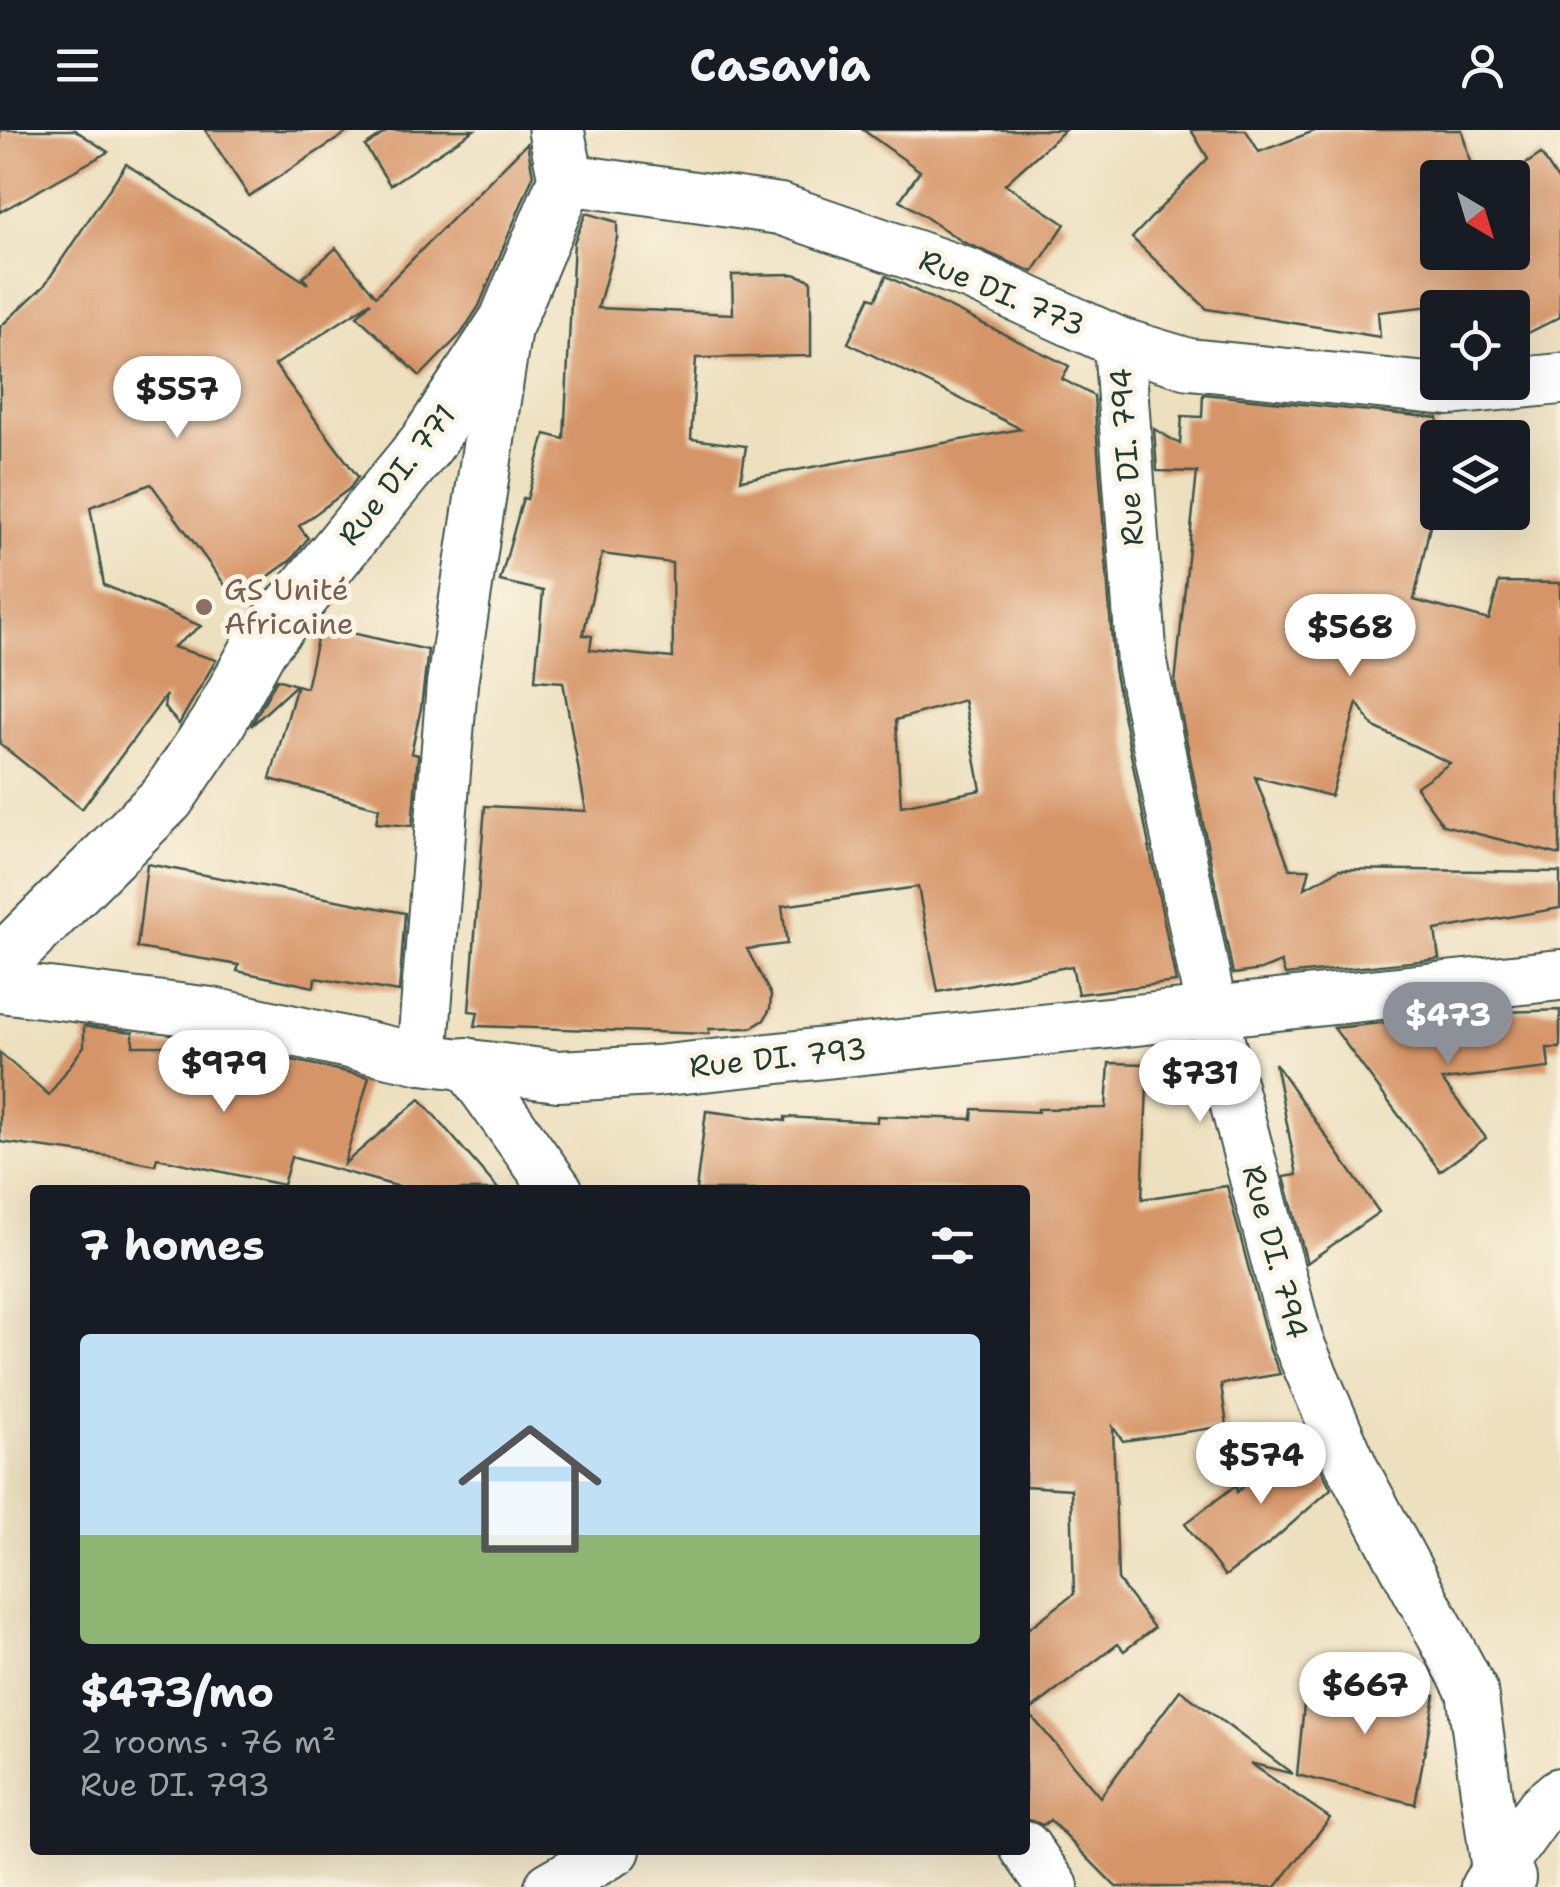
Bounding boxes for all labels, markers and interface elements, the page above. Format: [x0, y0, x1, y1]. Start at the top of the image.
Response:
text: Casavia [689, 35, 871, 95]
icon: menu [50, 38, 105, 93]
icon: person [1455, 38, 1510, 93]
north arrow [1420, 160, 1530, 270]
map controls [1420, 160, 1530, 530]
street label: Rue DI. 773 [913, 239, 1092, 346]
button: locate [1420, 290, 1530, 400]
pin: $557 [118, 356, 236, 441]
text: $557 [135, 367, 219, 410]
street label: Rue DI. 794 [1100, 367, 1153, 547]
street label: Rue DI. 771 [328, 396, 465, 554]
button: layers [1420, 420, 1530, 530]
place label: GS Unité Africaine [224, 569, 354, 644]
pin: $568 [1291, 594, 1409, 679]
marker: GS Unité Africaine [193, 596, 215, 618]
text: $568 [1307, 605, 1393, 648]
pin: $473 [1389, 982, 1507, 1067]
text: $473 [1405, 993, 1491, 1036]
street label: Rue DI. 793 [687, 1028, 869, 1087]
pin: $979 [165, 1030, 283, 1115]
pin: $731 [1141, 1040, 1259, 1125]
text: $979 [180, 1041, 268, 1084]
text: $731 [1161, 1051, 1239, 1094]
street label: Rue DI. 794 [1233, 1160, 1318, 1343]
text: 7 homes [80, 1217, 265, 1273]
icon: filters [925, 1218, 980, 1273]
icon: home [440, 1399, 620, 1579]
pin: $574 [1202, 1422, 1320, 1507]
text: $574 [1218, 1433, 1304, 1476]
pin: $667 [1306, 1652, 1424, 1737]
text: $667 [1321, 1663, 1409, 1706]
text: $473/mo [80, 1664, 274, 1720]
text: 2 rooms · 76 m² [80, 1720, 336, 1763]
text: Rue DI. 793 [80, 1763, 270, 1806]

